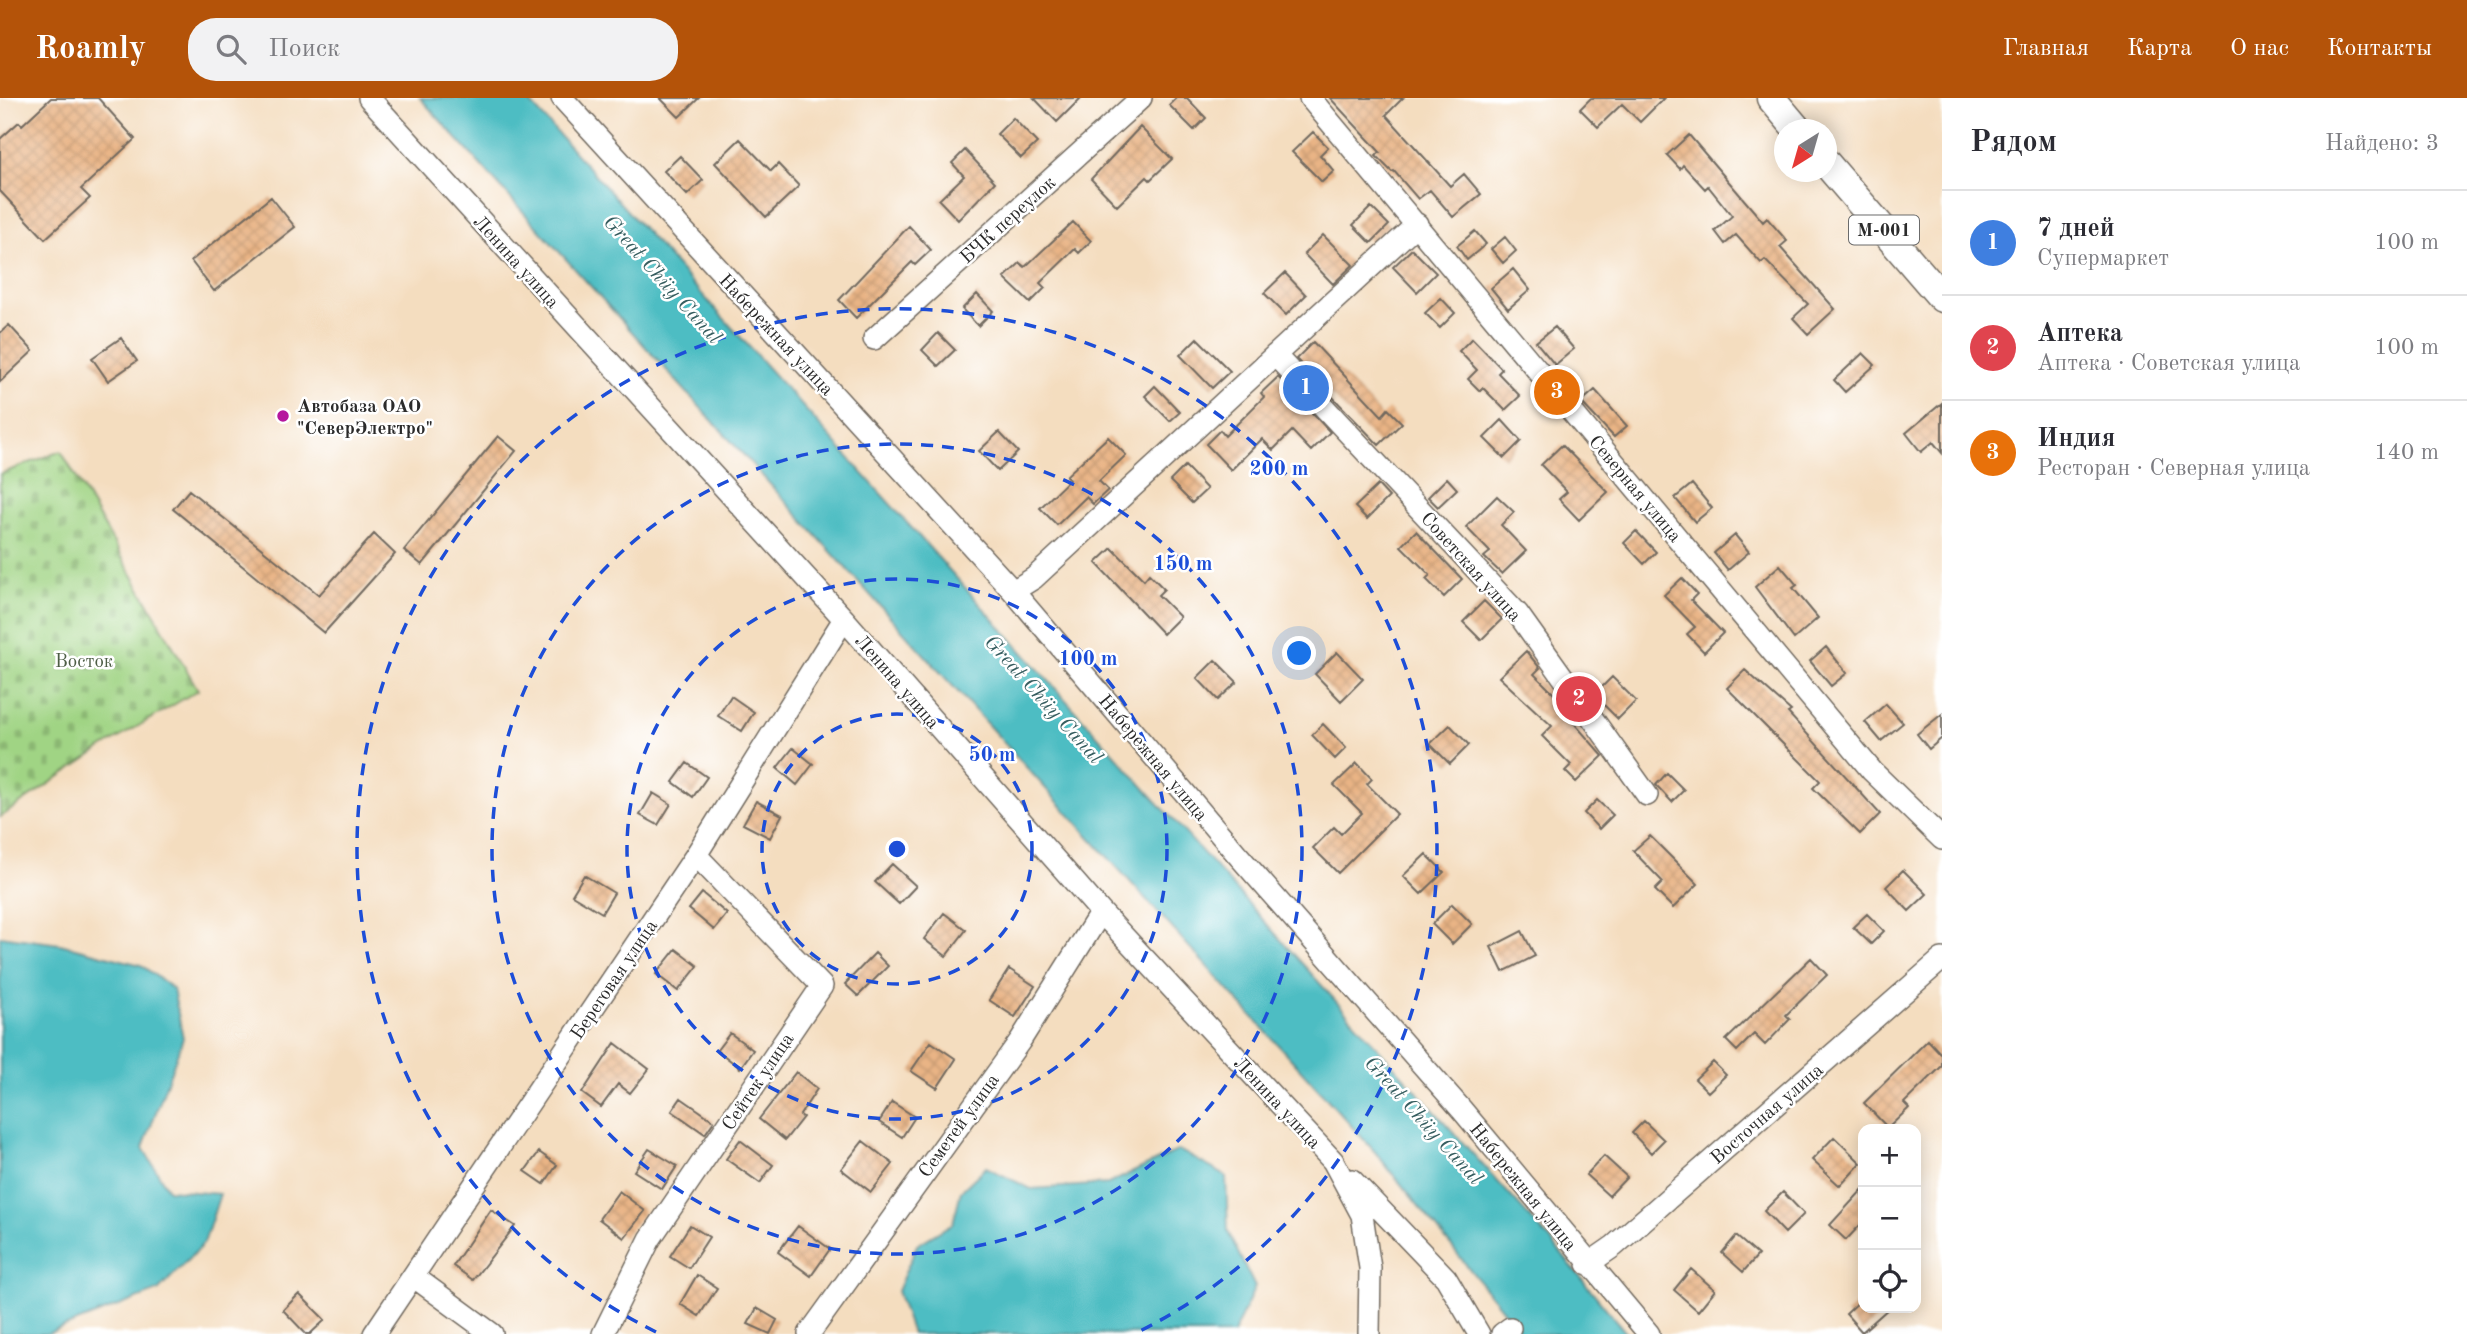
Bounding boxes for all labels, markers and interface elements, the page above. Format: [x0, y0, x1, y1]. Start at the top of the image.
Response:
search box [188, 18, 678, 81]
icon: search [212, 30, 250, 68]
text: Roamly [35, 33, 146, 66]
text: Поиск [268, 36, 340, 62]
text: Главная [2003, 37, 2089, 61]
text: Карта [2127, 37, 2192, 61]
text: О нас [2230, 37, 2289, 61]
text: Контакты [2327, 37, 2432, 61]
north arrow [1774, 119, 1837, 182]
text: Рядом [1970, 128, 2057, 158]
text: Найдено: 3 [2325, 132, 2439, 155]
street label: БЧК переулок [957, 173, 1060, 268]
water label: Great Chüy Canal [599, 212, 725, 348]
street label: Ленина улица [469, 213, 562, 313]
road number: М-001 [1849, 216, 1919, 244]
text: 7 дней [2037, 216, 2115, 242]
text: 1 [1986, 231, 2000, 254]
text: 100 m [2374, 231, 2439, 254]
text: Супермаркет [2037, 247, 2169, 270]
street label: Набережная улица [714, 271, 837, 401]
text: Аптека [2037, 321, 2123, 347]
text: 2 [1986, 336, 2000, 359]
text: 100 m [2374, 336, 2439, 359]
text: Аптека · Советская улица [2037, 352, 2300, 375]
pin: 1 [1283, 362, 1329, 414]
pin: 3 [1534, 366, 1580, 418]
place label: Автобаза ОАО "СеверЭлектро" [297, 398, 433, 439]
marker: Автобаза ОАО "СеверЭлектро" [275, 408, 291, 424]
text: Индия [2037, 426, 2115, 452]
street label: Северная улица [1584, 433, 1684, 547]
text: 3 [1986, 441, 2000, 464]
text: 140 m [2374, 441, 2439, 464]
text: Ресторан · Северная улица [2037, 457, 2310, 480]
text: 200 m [1249, 459, 1309, 480]
street label: Советская улица [1416, 509, 1524, 627]
text: 150 m [1153, 554, 1213, 575]
street label: Ленина улица [850, 632, 942, 734]
water label: Great Chüy Canal [980, 632, 1106, 768]
your location [1282, 636, 1316, 670]
text: 100 m [1058, 649, 1118, 670]
park label: Восток [55, 653, 114, 672]
pin: 2 [1556, 673, 1602, 725]
street label: Набережная улица [1094, 692, 1211, 826]
text: 50 m [968, 745, 1016, 766]
centre of rings [885, 837, 909, 861]
street label: Береговая улица [568, 917, 662, 1044]
street label: Сейтек улица [720, 1030, 799, 1134]
water label: Great Chüy Canal [1360, 1053, 1486, 1189]
street label: Ленина улица [1229, 1054, 1324, 1154]
street label: Восточная улица [1708, 1061, 1828, 1169]
street label: Семетей улица [916, 1071, 1004, 1182]
street label: Набережная улица [1465, 1120, 1580, 1256]
map controls [1858, 1124, 1921, 1313]
button: + [1858, 1124, 1921, 1187]
button: − [1858, 1187, 1921, 1250]
button: locate [1858, 1250, 1921, 1313]

